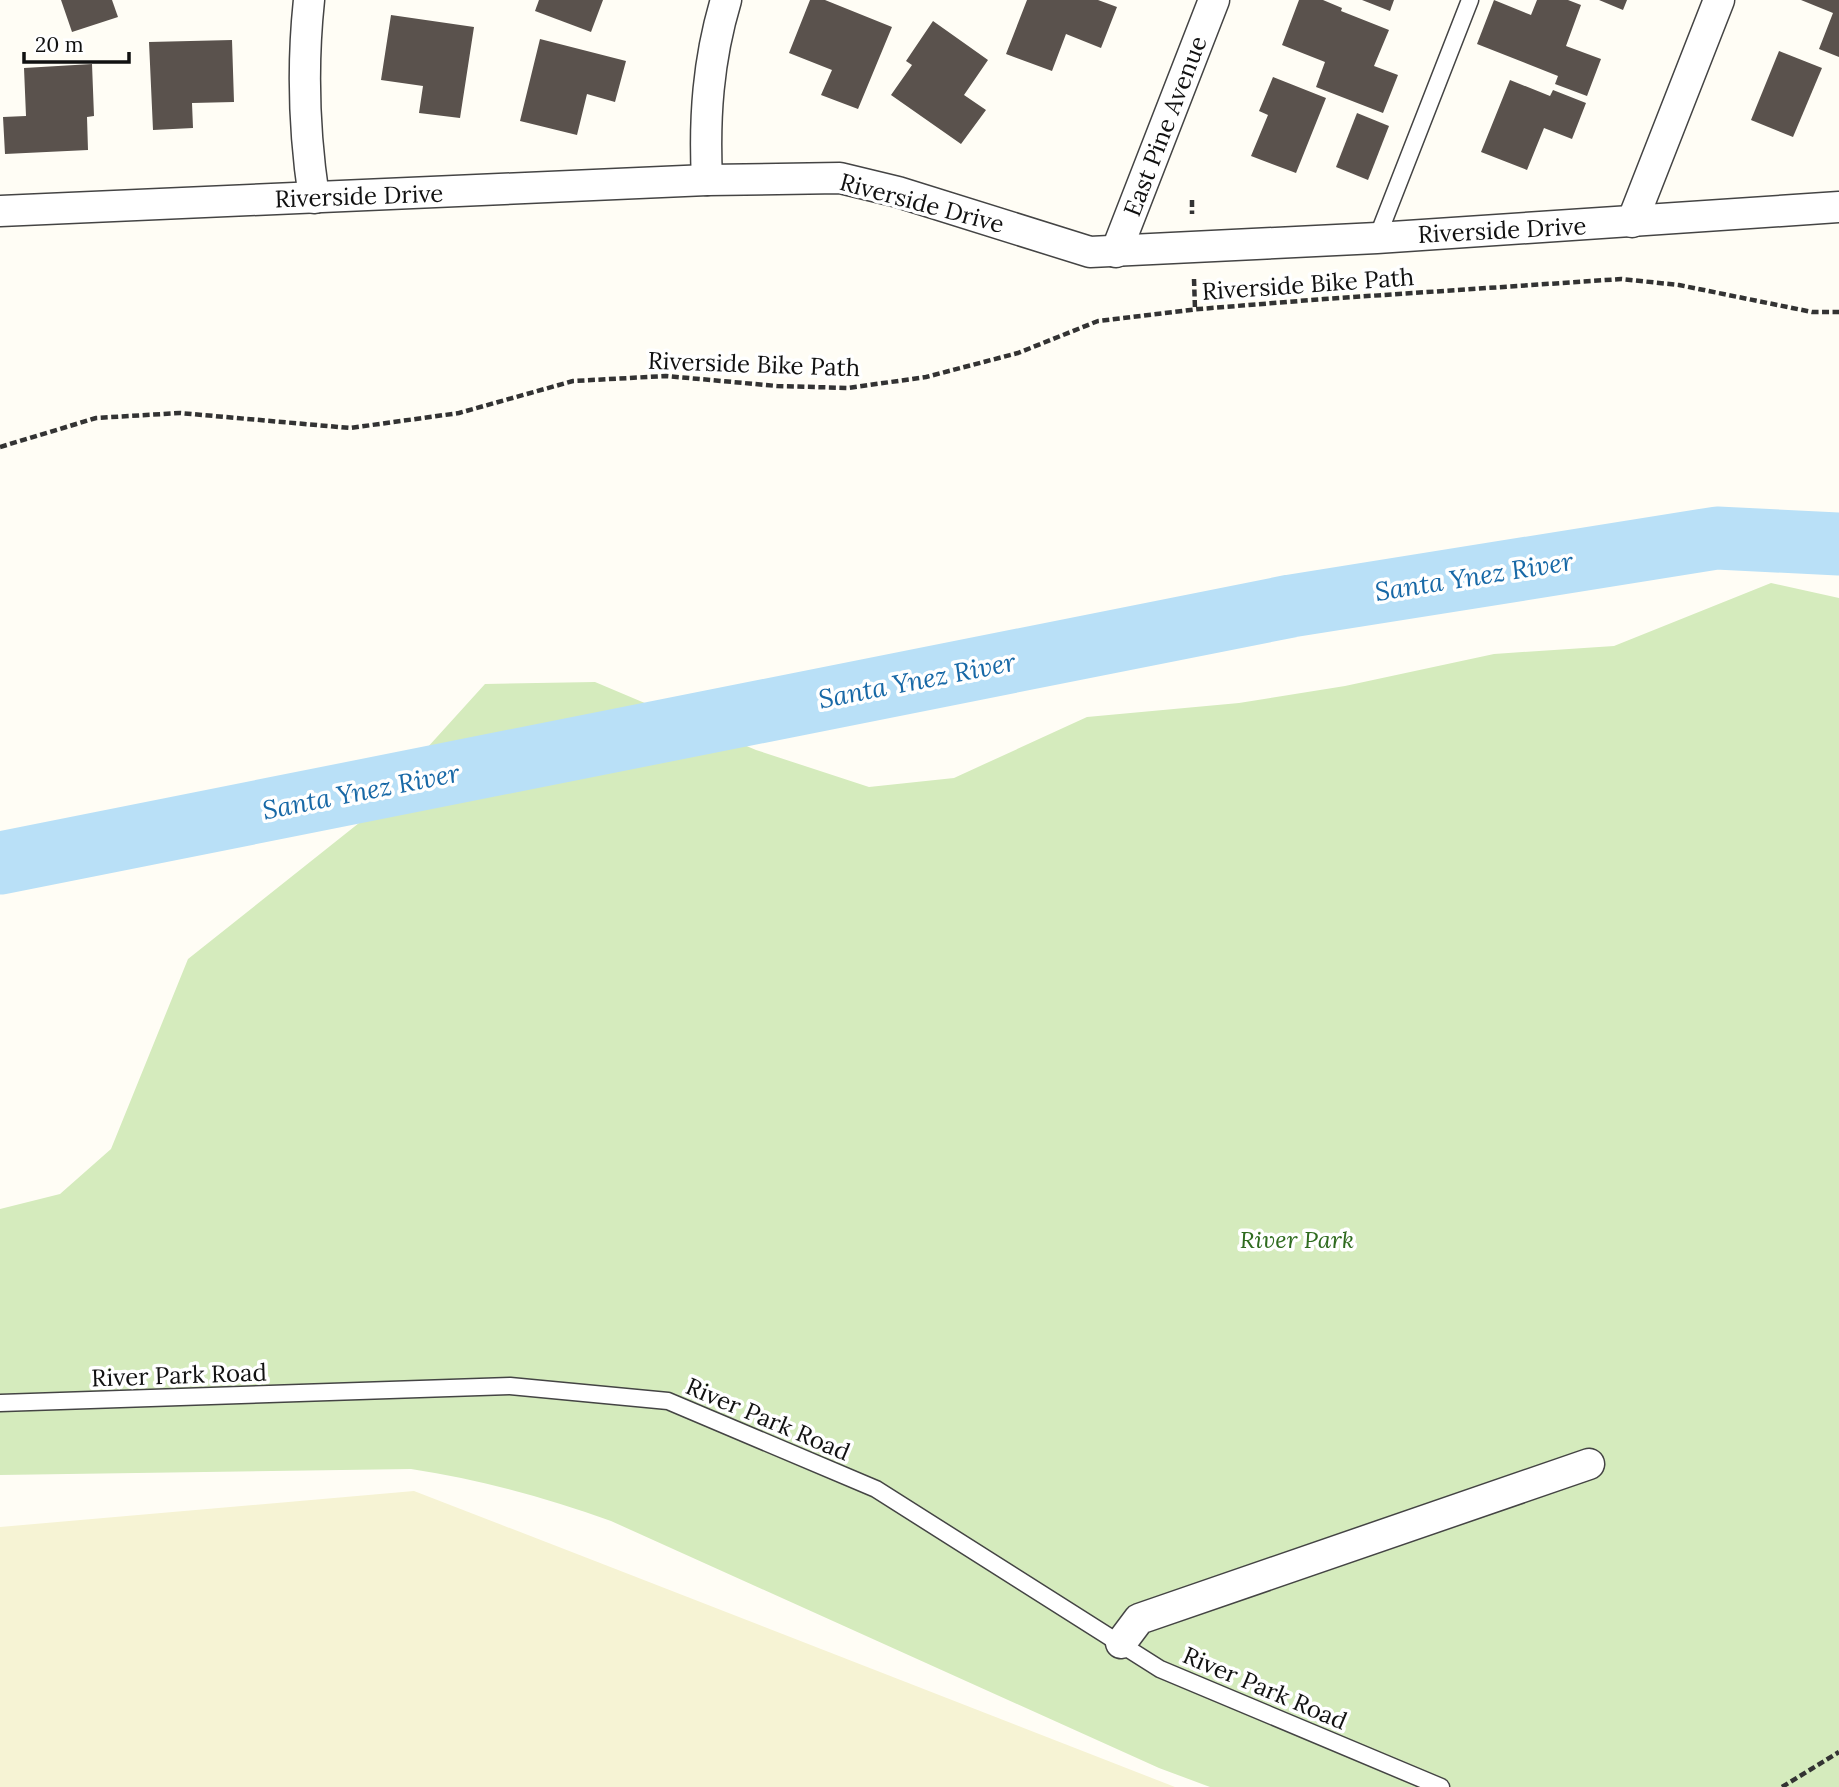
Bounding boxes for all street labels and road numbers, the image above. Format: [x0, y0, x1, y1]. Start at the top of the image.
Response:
street label: East Pine Avenue [1116, 31, 1214, 221]
street label: Riverside Drive [836, 166, 1008, 240]
street label: Riverside Drive [274, 178, 444, 214]
street label: Riverside Drive [1417, 210, 1587, 250]
street label: Riverside Bike Path [1201, 261, 1415, 307]
street label: Riverside Bike Path [647, 345, 861, 383]
street label: River Park Road [91, 1356, 267, 1394]
street label: River Park Road [681, 1370, 855, 1468]
street label: River Park Road [1178, 1639, 1352, 1737]

